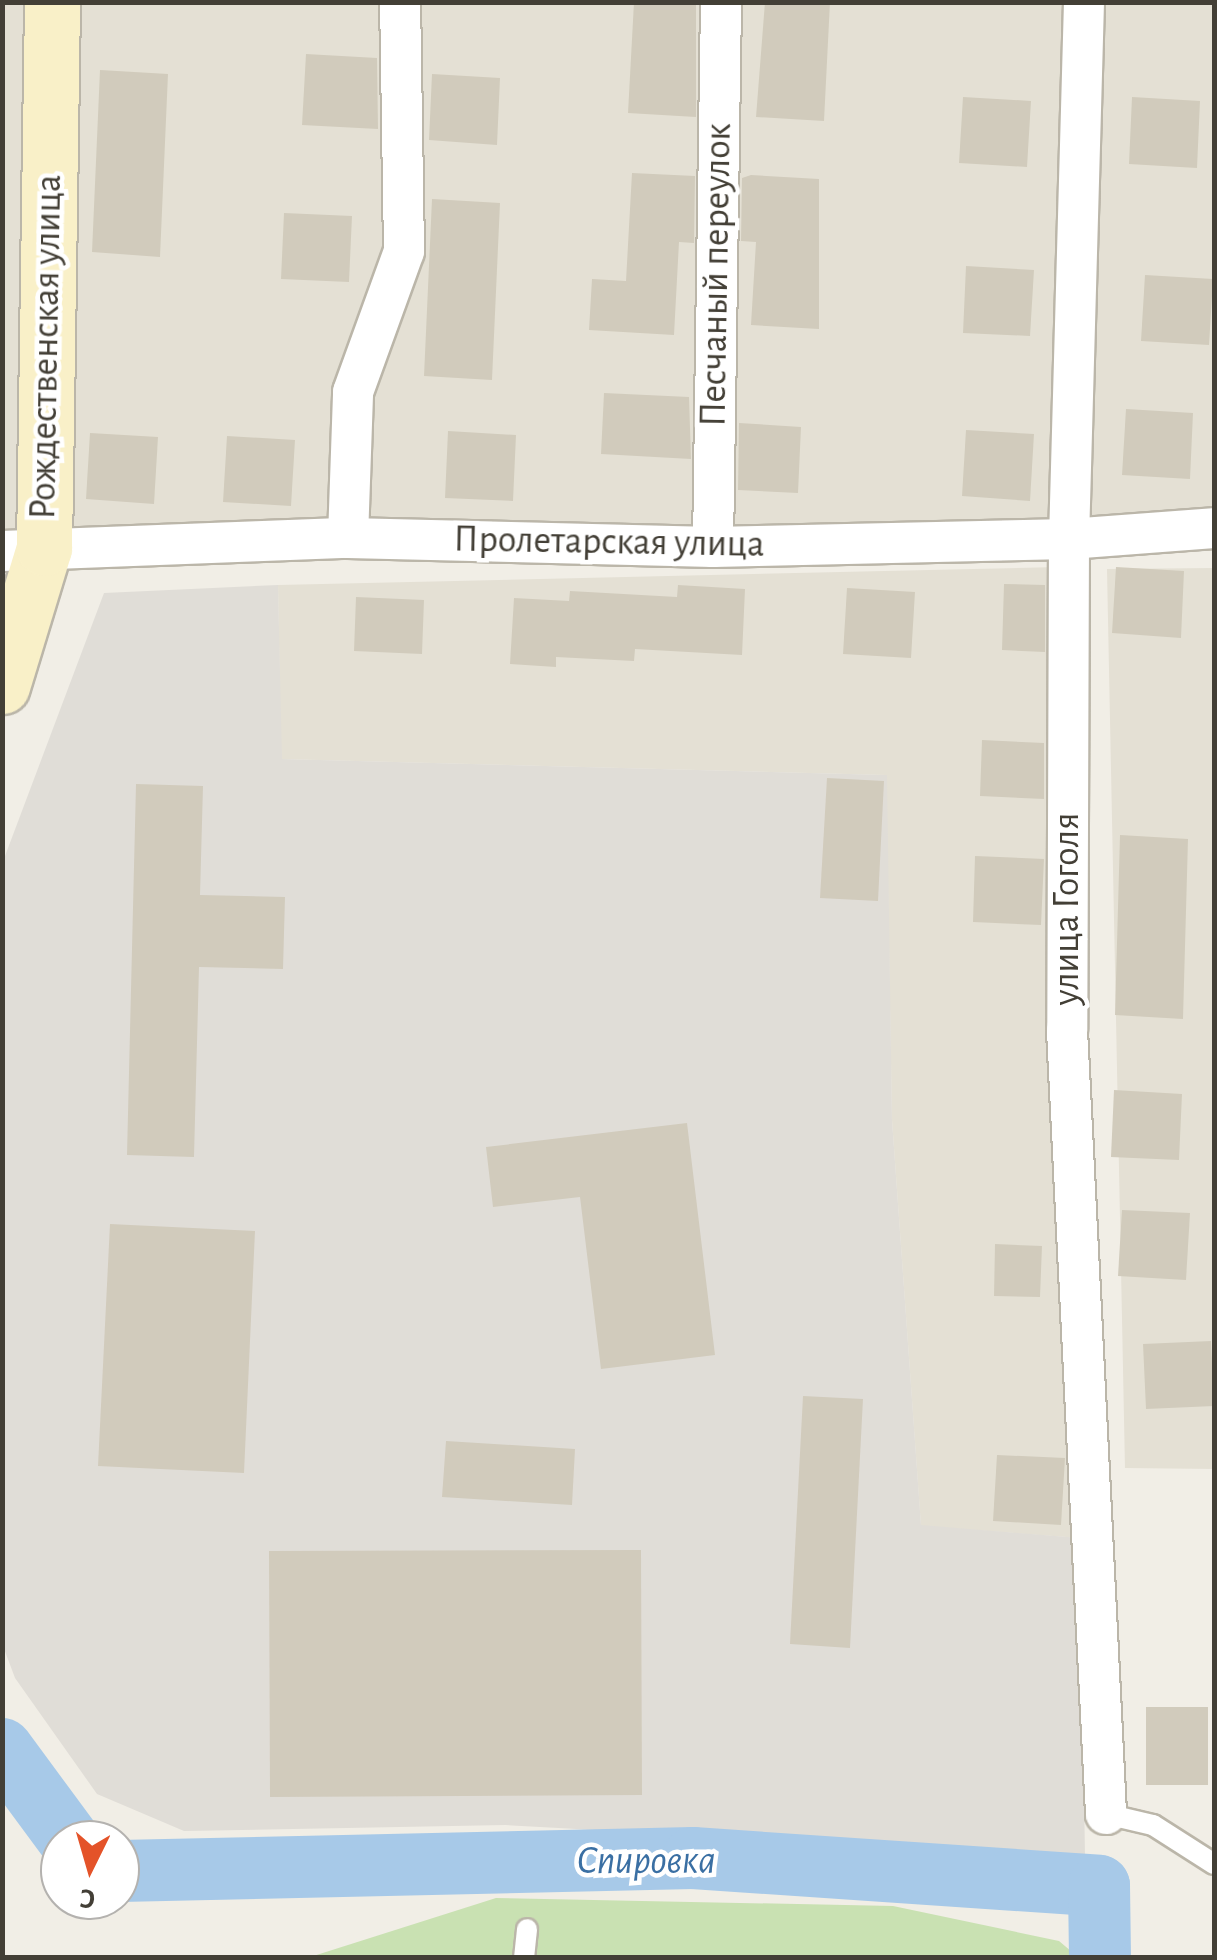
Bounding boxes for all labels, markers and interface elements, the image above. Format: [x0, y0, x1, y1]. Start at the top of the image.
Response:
street label: Песчаный переулок [692, 123, 742, 427]
street label: Рождественская улица [21, 174, 73, 520]
street label: Пролетарская улица [453, 517, 765, 569]
street label: улица Гоголя [1045, 813, 1091, 1005]
north arrow [40, 1820, 140, 1920]
water label: Спировка [576, 1837, 716, 1885]
text: С [79, 1883, 97, 1913]

